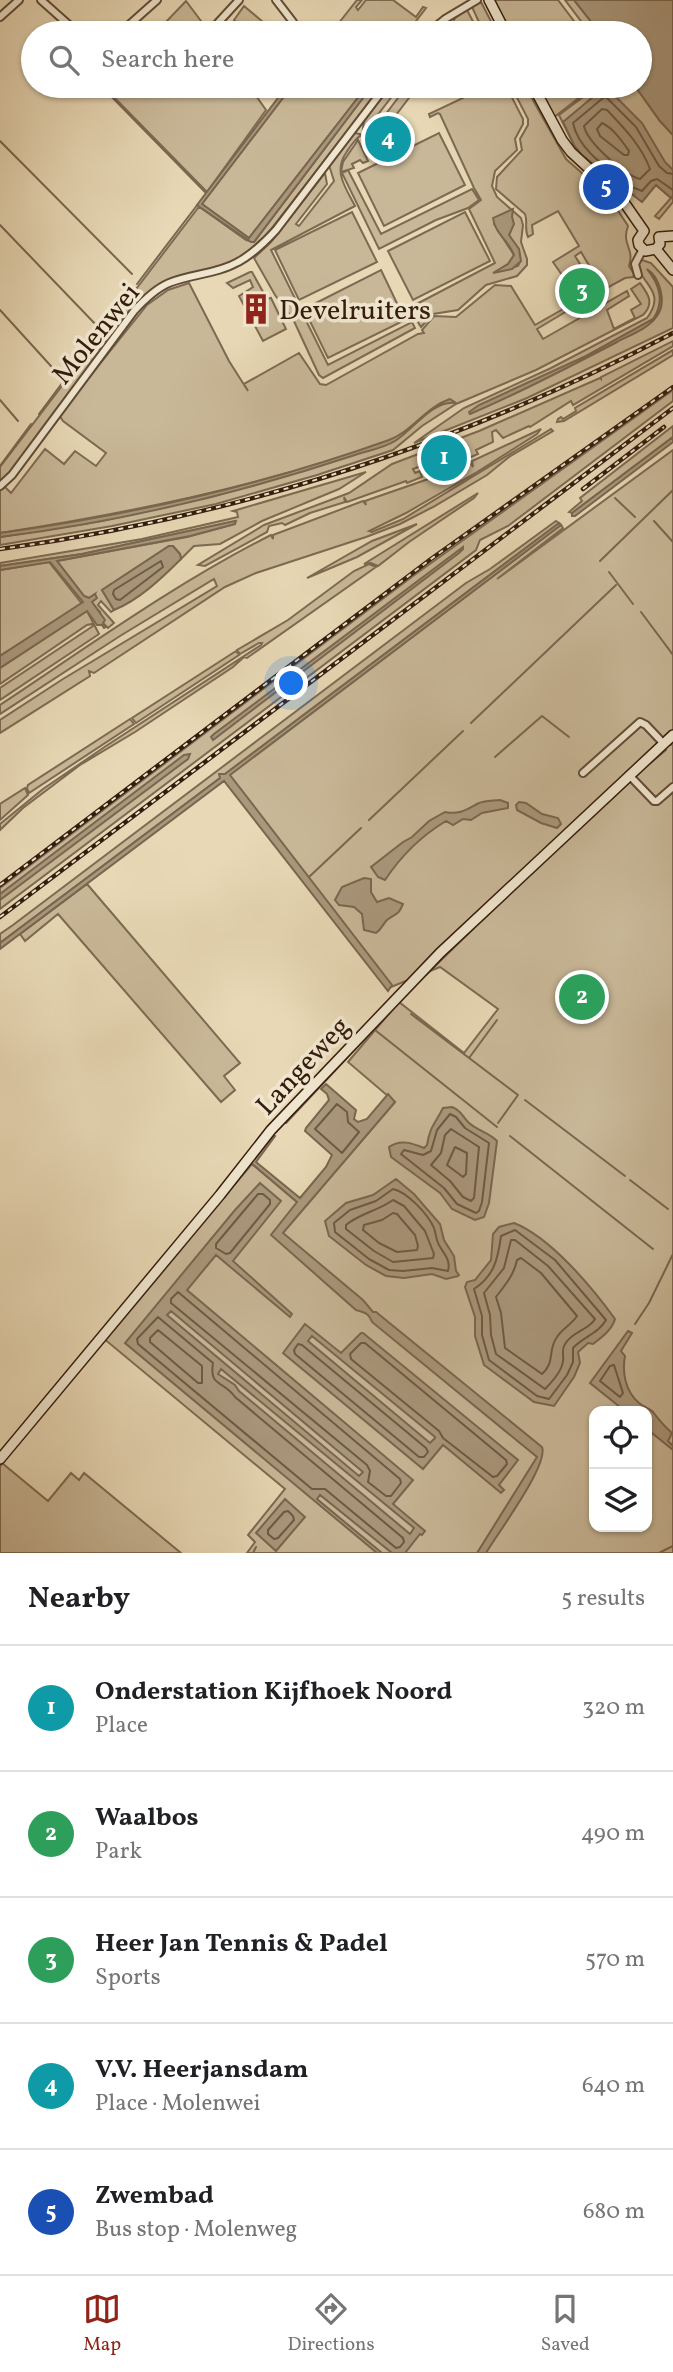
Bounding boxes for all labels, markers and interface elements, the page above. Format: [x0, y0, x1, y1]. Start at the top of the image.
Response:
search box [21, 21, 652, 98]
icon: search [45, 41, 83, 79]
text: Search here [101, 42, 234, 78]
pin: 4 [365, 113, 411, 165]
pin: 5 [583, 161, 629, 213]
pin: 3 [559, 265, 605, 317]
street label: Molenwei [44, 275, 150, 394]
building icon: Develruiters [239, 292, 273, 326]
place label: Develruiters [279, 292, 431, 331]
pin: 1 [421, 432, 467, 484]
your location [274, 666, 308, 700]
pin: 2 [559, 971, 605, 1023]
street label: Langeweg [248, 1009, 360, 1125]
map controls [589, 1406, 652, 1532]
button: locate [589, 1406, 652, 1469]
button: layers [589, 1469, 652, 1532]
text: Nearby [28, 1578, 130, 1620]
text: 5 results [561, 1583, 645, 1615]
text: Onderstation Kijfhoek Noord [95, 1674, 452, 1710]
text: 1 [46, 1692, 56, 1724]
text: 320 m [582, 1692, 645, 1724]
text: Place [95, 1710, 148, 1742]
text: Waalbos [95, 1800, 199, 1836]
text: 2 [45, 1818, 57, 1850]
text: 490 m [581, 1818, 645, 1850]
text: Park [95, 1836, 142, 1868]
text: Heer Jan Tennis & Padel [95, 1926, 388, 1962]
text: 3 [45, 1944, 57, 1976]
text: 570 m [585, 1944, 645, 1976]
text: Sports [95, 1962, 161, 1994]
text: V.V. Heerjansdam [95, 2052, 308, 2088]
text: 4 [44, 2070, 58, 2102]
text: 640 m [582, 2070, 645, 2102]
text: Place · Molenwei [95, 2088, 261, 2120]
text: Zwembad [95, 2178, 214, 2214]
text: 5 [45, 2196, 57, 2228]
text: 680 m [583, 2196, 645, 2228]
text: Bus stop · Molenweg [95, 2214, 297, 2246]
tab: Map [83, 2290, 121, 2358]
tab: Directions [288, 2290, 375, 2358]
tab: Saved [541, 2290, 590, 2358]

